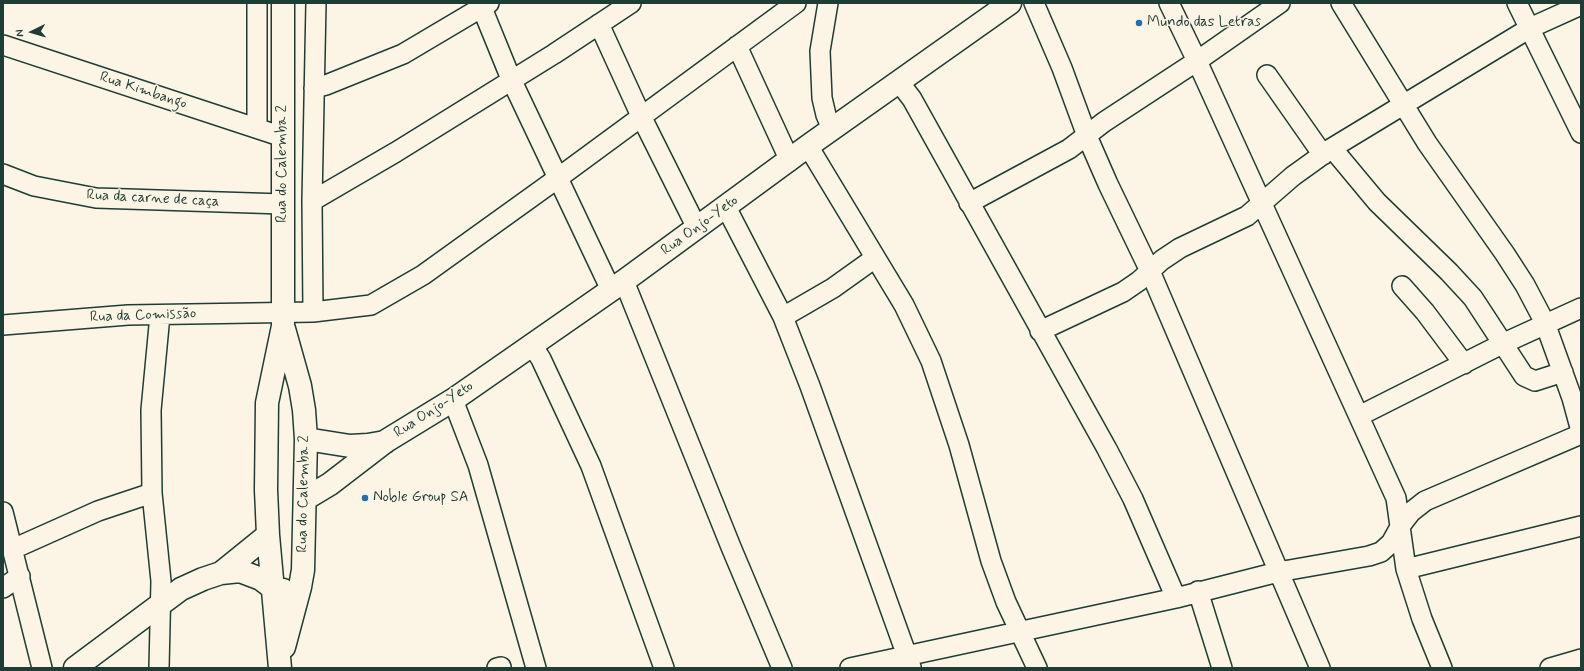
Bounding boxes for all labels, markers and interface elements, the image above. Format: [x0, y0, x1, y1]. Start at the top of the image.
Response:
north arrow [12, 12, 52, 52]
place label: Mundo das Letras [1147, 14, 1261, 32]
marker: Mundo das Letras [1134, 18, 1144, 28]
text: N [13, 29, 27, 37]
street label: Rua Kimbango [97, 68, 189, 114]
street label: Rua do Calemba 2 [274, 105, 292, 223]
street label: Rua da carne de caça [86, 187, 220, 211]
street label: Rua Onjo-Yeto [658, 192, 742, 260]
street label: Rua da Comissão [89, 305, 197, 327]
street label: Rua Onjo-Yeto [391, 378, 477, 442]
street label: Rua do Calemba 2 [294, 435, 314, 553]
place label: Noble Group SA [373, 489, 469, 507]
marker: Noble Group SA [360, 493, 370, 503]

